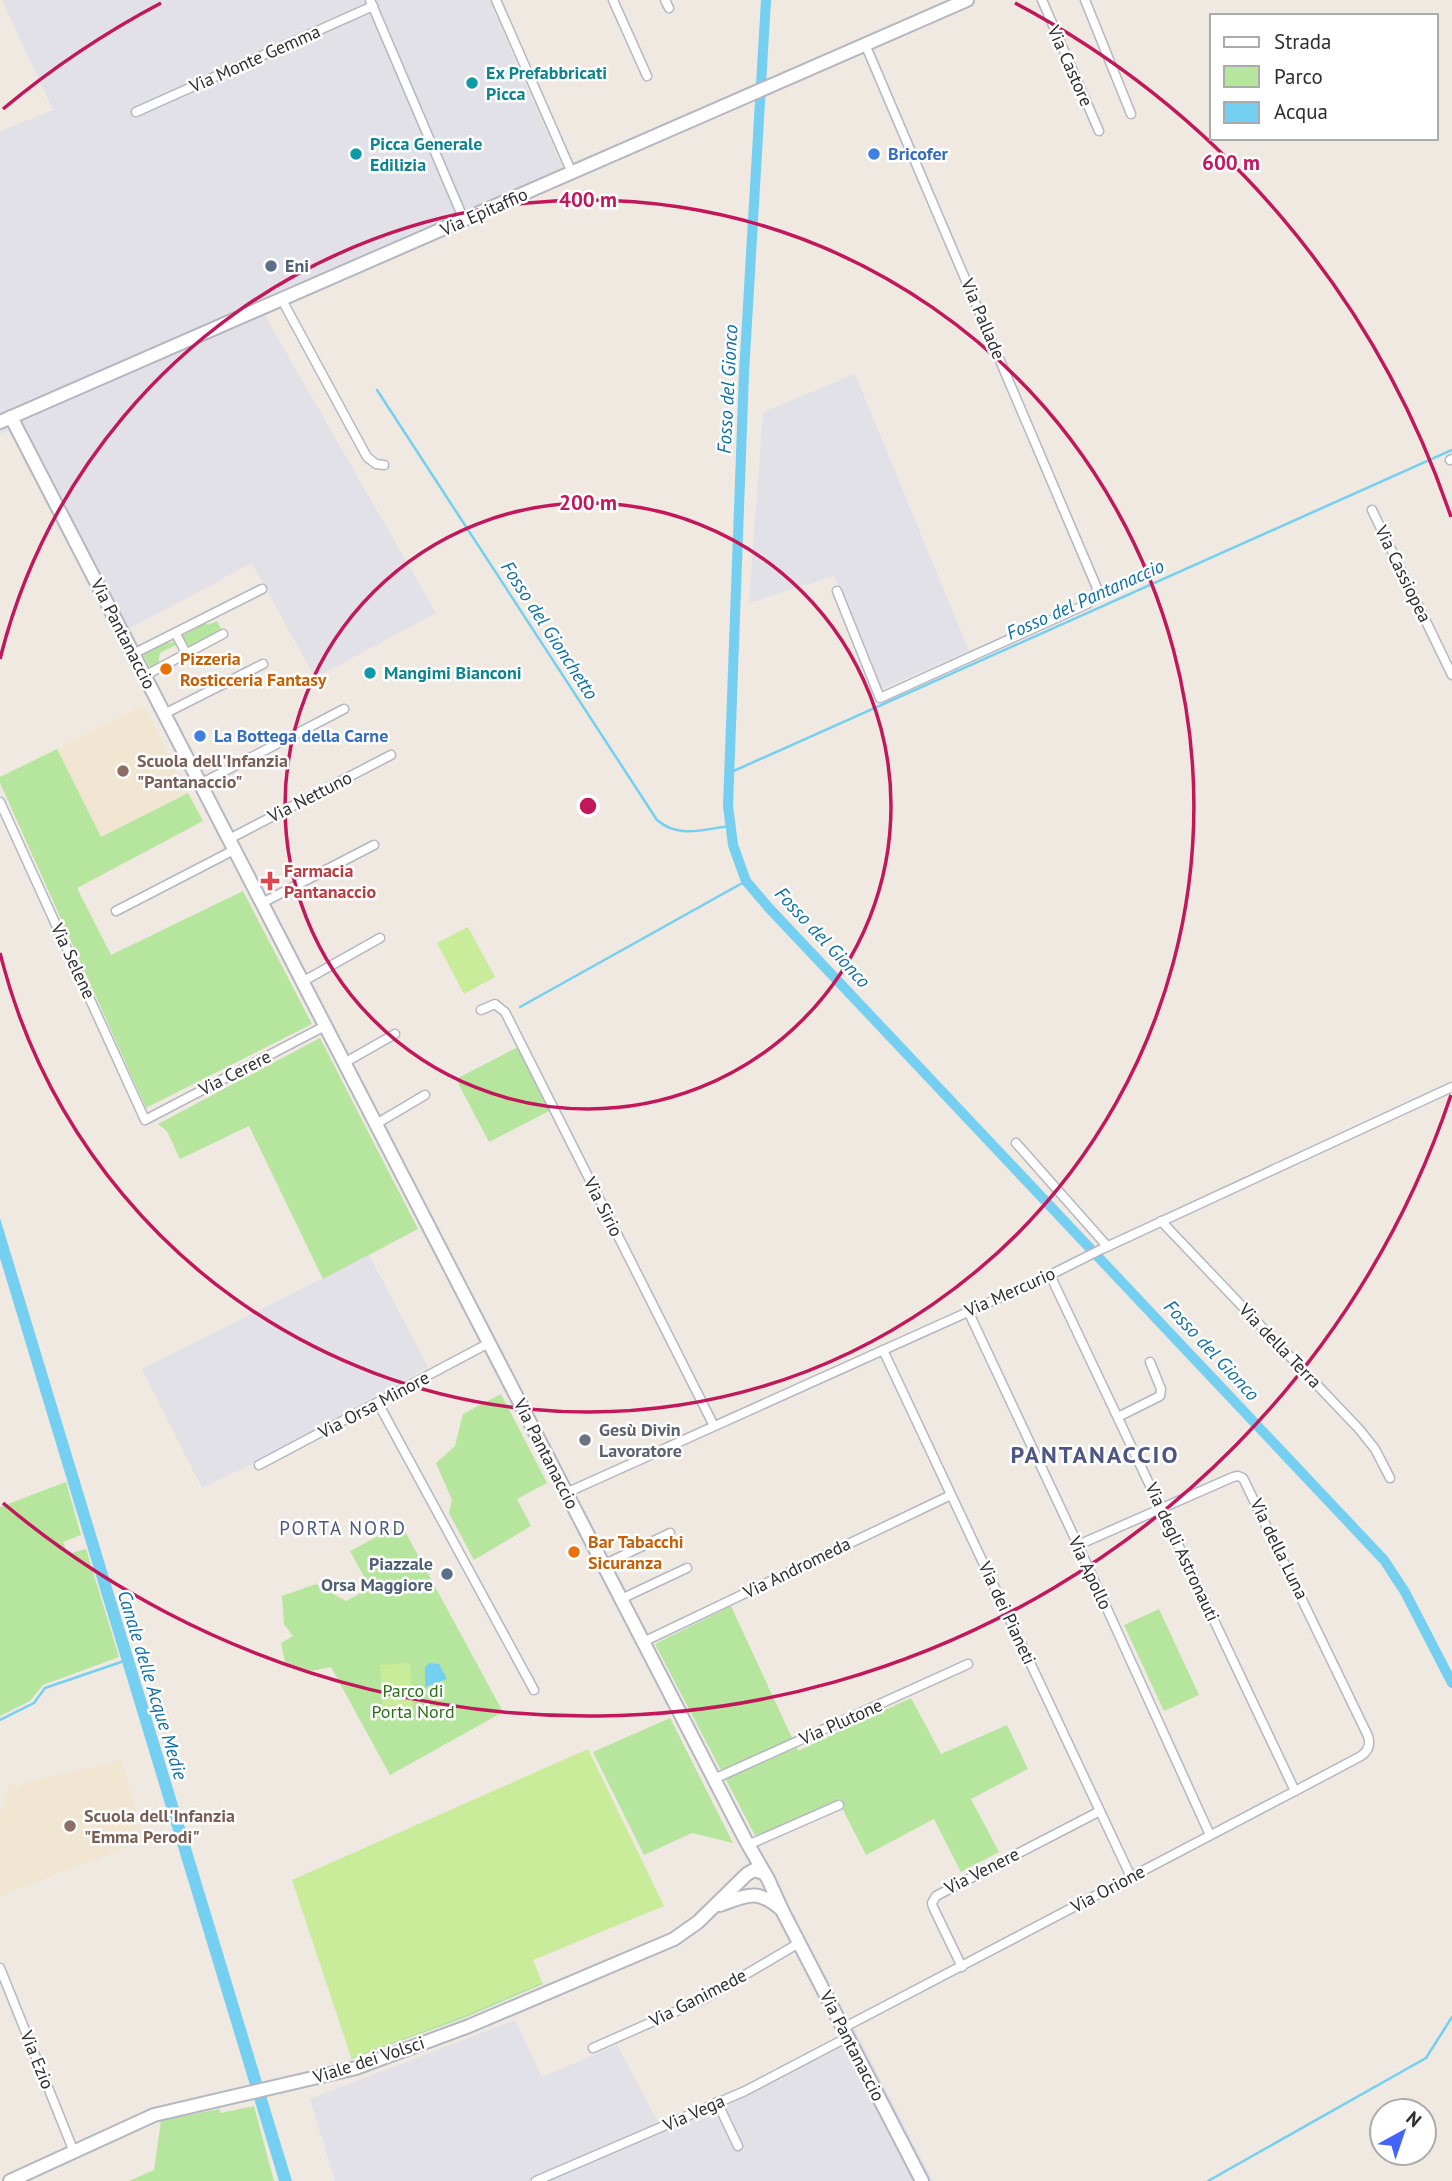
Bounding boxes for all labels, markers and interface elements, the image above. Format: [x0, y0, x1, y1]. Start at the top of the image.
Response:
legend [1210, 14, 1438, 140]
street label: Via Monte Gemma [185, 19, 324, 98]
street label: Via Castore [1042, 21, 1098, 110]
text: Strada [1274, 28, 1332, 55]
place label: Ex Prefabbricati Picca [486, 61, 607, 105]
text: Parco [1274, 63, 1323, 90]
marker: Ex Prefabbricati Picca [464, 75, 480, 91]
text: Acqua [1274, 98, 1328, 125]
place label: Picca Generale Edilizia [370, 132, 482, 176]
place label: Bricofer [888, 142, 949, 165]
marker: Picca Generale Edilizia [348, 146, 364, 162]
marker: Bricofer [866, 146, 882, 162]
text: 600 m [1202, 149, 1260, 176]
street label: Via Epitaffio [436, 182, 531, 241]
text: 400 m [559, 186, 617, 213]
place label: Eni [285, 254, 309, 277]
marker: Eni [263, 258, 279, 274]
street label: Via Pallade [956, 274, 1011, 363]
water label: Fosso del Gionco [712, 324, 742, 454]
text: 200 m [559, 489, 617, 516]
street label: Via Cassiopea [1370, 521, 1437, 626]
water label: Fosso del Pantanaccio [1002, 553, 1168, 645]
water label: Fosso del Gionchetto [496, 556, 604, 704]
street label: Via Pantanaccio [85, 574, 161, 693]
place label: Pizzeria Rosticceria Fantasy [180, 647, 327, 691]
marker: Pizzeria Rosticceria Fantasy [158, 661, 174, 677]
place label: Mangimi Bianconi [384, 661, 522, 684]
marker: Mangimi Bianconi [362, 665, 378, 681]
place label: La Bottega della Carne [214, 724, 388, 747]
marker: La Bottega della Carne [192, 728, 208, 744]
place label: Scuola dell'Infanzia "Pantanaccio" [137, 749, 288, 793]
marker: Scuola dell'Infanzia "Pantanaccio" [115, 763, 131, 779]
street label: Via Nettuno [263, 766, 356, 828]
centre of rings [576, 794, 600, 818]
place label: Farmacia Pantanaccio [284, 859, 377, 903]
marker: Farmacia Pantanaccio [262, 873, 278, 889]
water label: Fosso del Gionco [770, 882, 876, 992]
street label: Via Selene [46, 918, 101, 1002]
street label: Via Cerere [194, 1045, 275, 1101]
street label: Via Sirio [578, 1172, 628, 1240]
street label: Via Mercurio [960, 1261, 1059, 1322]
water label: Fosso del Gionco [1159, 1295, 1265, 1405]
street label: Via della Terra [1233, 1298, 1327, 1393]
street label: Via Orsa Minore [313, 1366, 433, 1444]
street label: Via Pantanaccio [508, 1394, 584, 1513]
place label: Gesù Divin Lavoratore [599, 1418, 682, 1462]
marker: Gesù Divin Lavoratore [577, 1432, 593, 1448]
district label: PANTANACCIO [1011, 1439, 1179, 1470]
street label: Via degli Astronauti [1140, 1478, 1225, 1625]
street label: Via della Luna [1245, 1494, 1314, 1603]
district label: PORTA NORD [279, 1516, 407, 1540]
place label: Bar Tabacchi Sicuranza [588, 1530, 684, 1574]
street label: Via Andromeda [739, 1532, 854, 1604]
street label: Via Apollo [1063, 1532, 1117, 1613]
marker: Bar Tabacchi Sicuranza [566, 1544, 582, 1560]
place label: Piazzale Orsa Maggiore [321, 1552, 433, 1596]
street label: Via dei Pianeti [973, 1557, 1041, 1668]
marker: Piazzale Orsa Maggiore [439, 1566, 455, 1582]
water label: Canale delle Acque Medie [113, 1587, 193, 1783]
park label: Parco di Porta Nord [371, 1679, 455, 1723]
street label: Via Plutone [795, 1693, 886, 1750]
place label: Scuola dell'Infanzia "Emma Perodi" [84, 1804, 235, 1848]
marker: Scuola dell'Infanzia "Emma Perodi" [62, 1818, 78, 1834]
street label: Via Venere [940, 1842, 1023, 1900]
street label: Via Orione [1066, 1859, 1149, 1918]
street label: Via Ganimede [644, 1963, 750, 2032]
street label: Via Pantanaccio [814, 1986, 890, 2105]
street label: Via Ezio [15, 2026, 60, 2092]
street label: Viale dei Volsci [309, 2031, 427, 2089]
street label: Via Vega [659, 2089, 728, 2137]
north arrow [1368, 2097, 1438, 2167]
text: N [1401, 2106, 1426, 2132]

